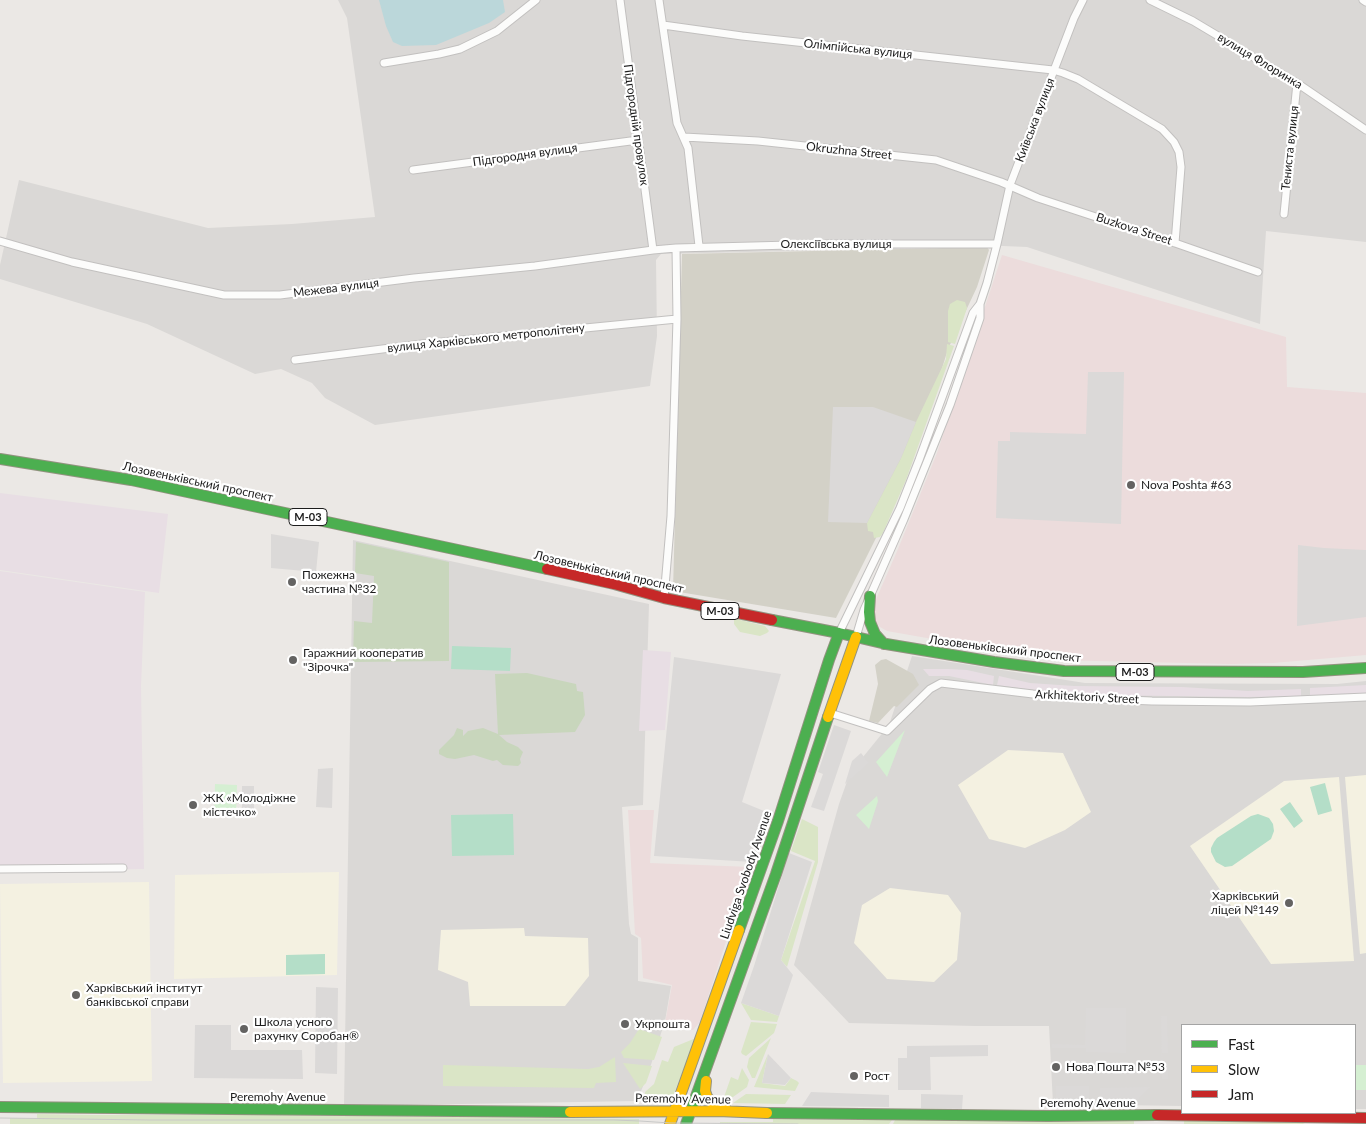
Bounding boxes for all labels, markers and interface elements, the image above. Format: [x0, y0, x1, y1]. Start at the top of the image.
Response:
street label: вулиця Флоринка [1215, 30, 1305, 92]
street label: Олімпійська вулиця [803, 36, 913, 62]
street label: Підгородній провулок [620, 63, 652, 187]
street label: Київська вулиця [1012, 76, 1058, 164]
street label: Тениста вулиця [1278, 105, 1302, 191]
street label: Okruzhna Street [805, 139, 893, 163]
street label: Підгородня вулиця [472, 141, 578, 169]
street label: Buzkova Street [1094, 210, 1174, 248]
street label: Олексіївська вулиця [780, 237, 892, 251]
street label: Межева вулиця [292, 276, 380, 300]
street label: вулиця Харківського метрополітену [387, 320, 585, 356]
street label: Лозовеньківський проспект [122, 459, 274, 505]
place label: Nova Poshta #63 [1141, 478, 1231, 492]
marker: Nova Poshta #63 [1125, 479, 1137, 491]
road number: М-03 [289, 508, 327, 526]
street label: Лозовеньківський проспект [533, 548, 685, 596]
place label: Пожежна частина №32 [302, 568, 376, 596]
marker: Пожежна частина №32 [286, 576, 298, 588]
road number: М-03 [701, 602, 739, 620]
street label: Лозовеньківський проспект [928, 633, 1082, 665]
place label: Гаражний кооператив "Зірочка" [303, 646, 424, 674]
marker: Гаражний кооператив "Зірочка" [287, 654, 299, 666]
road number: М-03 [1116, 664, 1154, 680]
street label: Arkhitektoriv Street [1035, 687, 1139, 707]
place label: ЖК «Молодіжне містечко» [203, 791, 296, 819]
marker: ЖК «Молодіжне містечко» [187, 799, 199, 811]
street label: Liudviga Svobody Avenue [717, 809, 775, 941]
place label: Харківський ліцей №149 [1211, 889, 1279, 917]
marker: Харківський ліцей №149 [1283, 897, 1295, 909]
place label: Харківський інститут банківської справи [86, 981, 203, 1009]
marker: Харківський інститут банківської справи [70, 989, 82, 1001]
place label: Школа усного рахунку Соробан® [254, 1015, 359, 1043]
place label: Укрпошта [635, 1017, 690, 1031]
marker: Укрпошта [619, 1018, 631, 1030]
marker: Школа усного рахунку Соробан® [238, 1023, 250, 1035]
legend [1181, 1024, 1356, 1114]
text: Fast [1228, 1035, 1255, 1053]
place label: Нова Пошта №53 [1066, 1060, 1165, 1074]
text: Slow [1228, 1060, 1260, 1078]
marker: Нова Пошта №53 [1050, 1061, 1062, 1073]
place label: Рост [864, 1069, 889, 1083]
marker: Рост [848, 1070, 860, 1082]
text: Jam [1228, 1085, 1254, 1103]
street label: Peremohy Avenue [230, 1090, 326, 1104]
street label: Peremohy Avenue [635, 1091, 731, 1107]
street label: Peremohy Avenue [1040, 1096, 1136, 1110]

